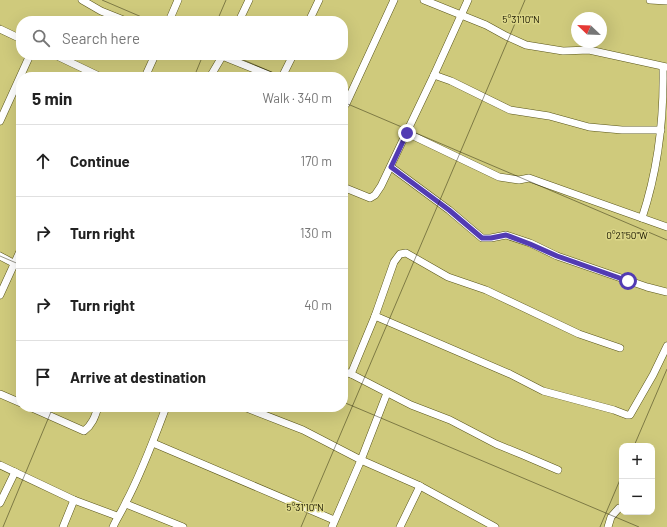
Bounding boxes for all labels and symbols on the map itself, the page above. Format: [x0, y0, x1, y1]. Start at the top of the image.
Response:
north arrow [571, 12, 607, 48]
text: 5°31'10"N [502, 13, 540, 25]
route end [398, 124, 416, 142]
text: 0°21'50"W [606, 229, 648, 241]
route start [619, 272, 637, 290]
text: 5°31'10"N [286, 501, 324, 513]

